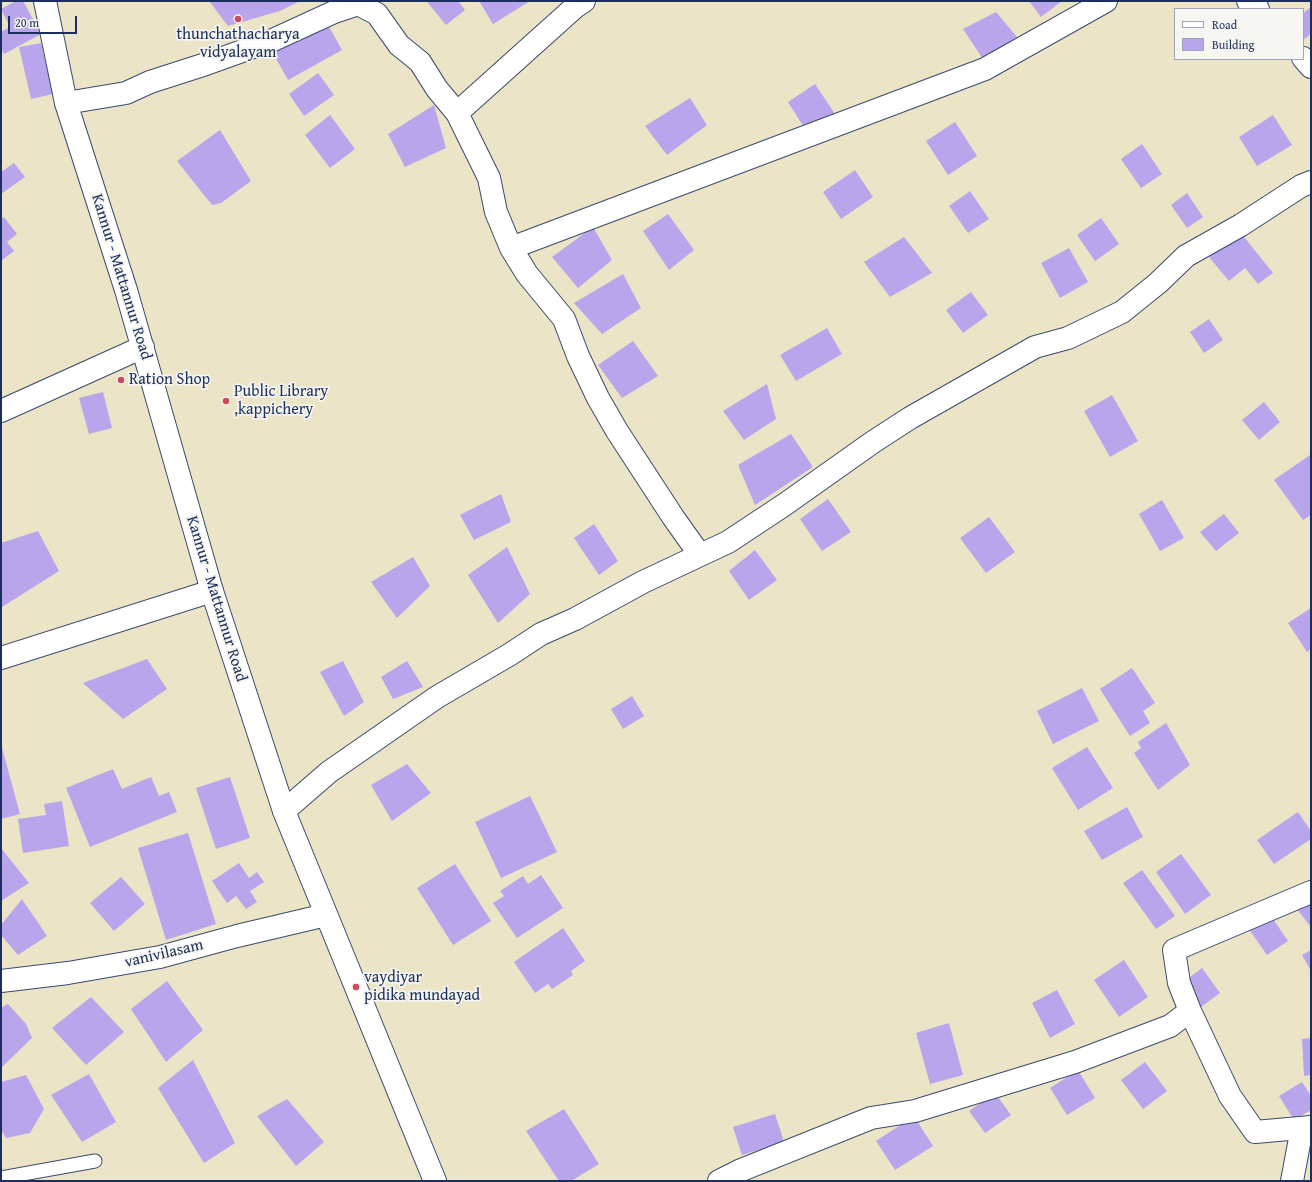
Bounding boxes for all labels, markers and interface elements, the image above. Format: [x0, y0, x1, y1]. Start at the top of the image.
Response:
scale bar [10, 8, 79, 34]
legend [1174, 8, 1304, 60]
text: 20 m [15, 14, 39, 31]
marker: thunchathacharya vidyalayam [233, 14, 243, 24]
text: Road [1212, 16, 1237, 33]
place label: thunchathacharya vidyalayam [176, 25, 300, 63]
text: Building [1212, 36, 1255, 53]
street label: Kannur - Mattannur Road [87, 192, 155, 362]
place label: Ration Shop [129, 370, 210, 390]
marker: Ration Shop [116, 375, 126, 385]
place label: Public Library ,kappichery [234, 382, 328, 420]
marker: Public Library ,kappichery [221, 396, 231, 406]
street label: Kannur - Mattannur Road [182, 514, 250, 684]
street label: vanivilasam [123, 936, 205, 972]
place label: vaydiyar pidika mundayad [364, 968, 480, 1006]
marker: vaydiyar pidika mundayad [351, 982, 361, 992]

